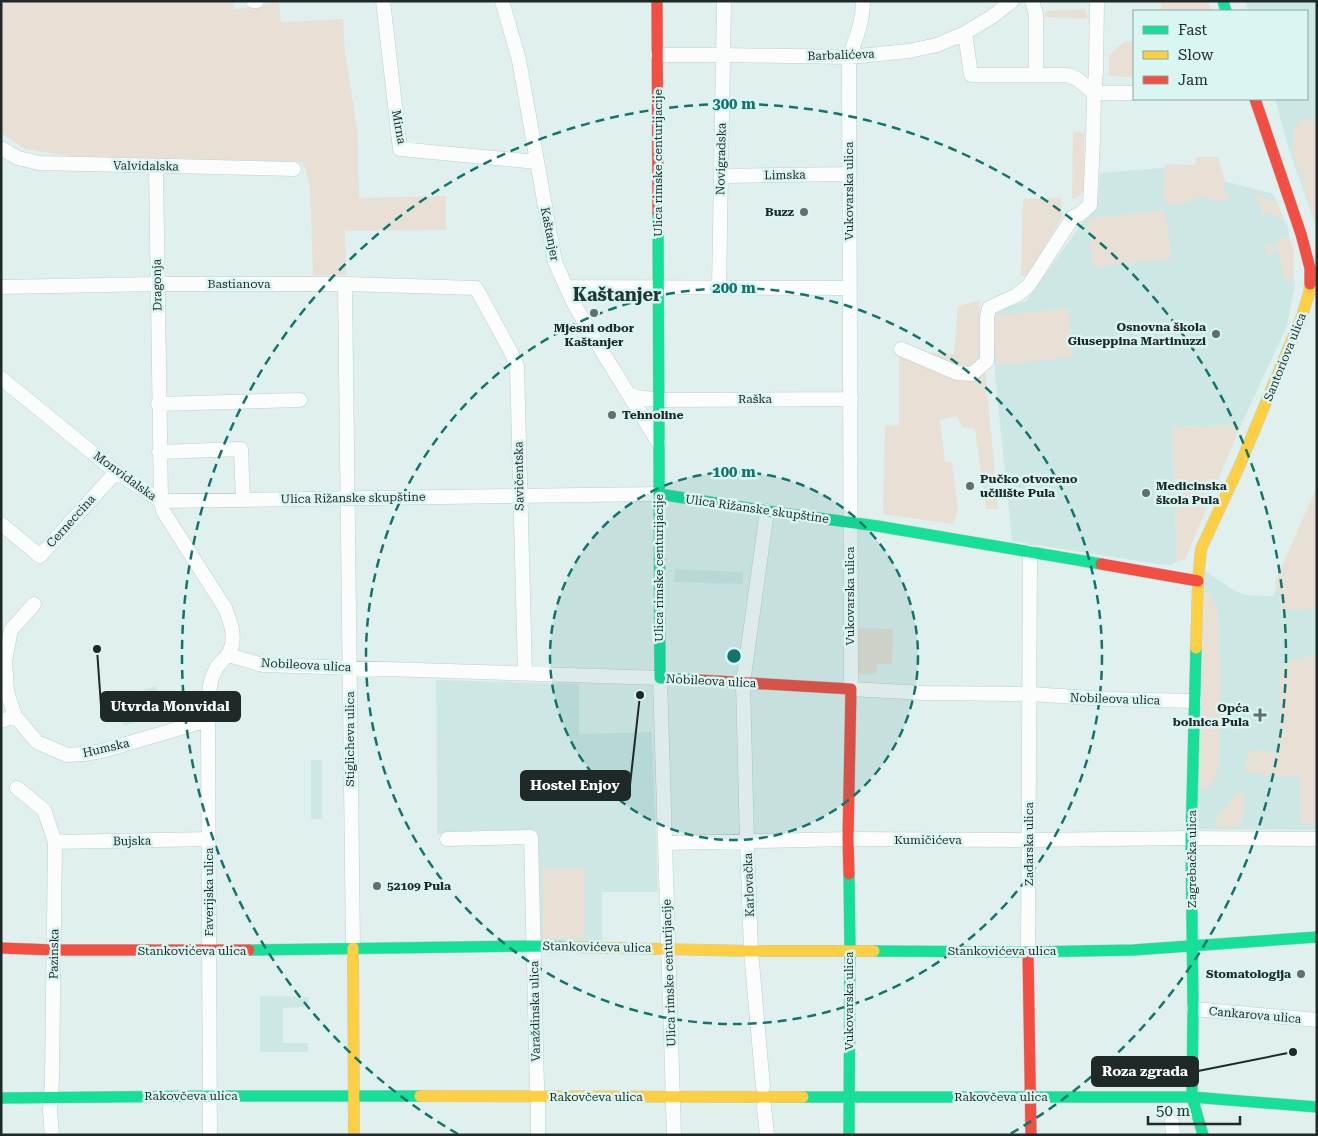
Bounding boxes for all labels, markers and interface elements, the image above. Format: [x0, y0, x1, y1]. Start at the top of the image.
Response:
legend [1133, 10, 1308, 100]
text: Fast [1178, 21, 1208, 39]
text: Slow [1178, 46, 1214, 64]
street label: Barbalićeva [807, 47, 875, 63]
text: Jam [1178, 71, 1208, 89]
street label: Ulica rimske centurijacije [651, 89, 665, 237]
text: 300 m [712, 95, 756, 113]
street label: Mirna [389, 109, 409, 146]
street label: Novigradska [713, 122, 729, 195]
street label: Vukovarska ulica [842, 141, 856, 240]
street label: Valvidalska [113, 158, 180, 174]
street label: Limska [764, 168, 806, 182]
place label: Buzz [765, 205, 794, 219]
street label: Kaštanjer [538, 206, 562, 262]
marker: Buzz [798, 206, 810, 218]
street label: Dragonja [150, 258, 164, 311]
street label: Bastianova [207, 277, 271, 291]
text: 200 m [712, 279, 756, 297]
district label: Kaštanjer [573, 284, 661, 305]
marker: Mjesni odbor Kaštanjer [588, 307, 600, 319]
street label: Santoriova ulica [1261, 310, 1309, 403]
place label: Osnovna škola Giuseppina Martinuzzi [1068, 320, 1206, 348]
place label: Mjesni odbor Kaštanjer [554, 321, 635, 349]
marker: Osnovna škola Giuseppina Martinuzzi [1210, 328, 1222, 340]
street label: Raška [738, 392, 773, 406]
place label: Tehnoline [622, 408, 684, 422]
marker: Tehnoline [606, 409, 618, 421]
street label: Savičentska [511, 441, 527, 511]
street label: Monvidalska [91, 448, 160, 504]
text: 100 m [712, 463, 756, 481]
place label: Pučko otvoreno učilište Pula [980, 472, 1078, 500]
place label: Medicinska škola Pula [1156, 479, 1227, 507]
marker: Pučko otvoreno učilište Pula [964, 480, 976, 492]
marker: Medicinska škola Pula [1140, 487, 1152, 499]
street label: Ulica Rižanske skupštine [280, 490, 426, 506]
street label: Cerneccina [44, 491, 99, 550]
street label: Ulica Rižanske skupštine [684, 492, 830, 526]
street label: Ulica rimske centurijacije [652, 494, 666, 642]
street label: Vukovarska ulica [843, 546, 857, 645]
centre of rings [725, 647, 743, 665]
street label: Nobileova ulica [261, 656, 352, 674]
street label: Nobileova ulica [666, 672, 757, 690]
street label: Nobileova ulica [1070, 690, 1161, 708]
street label: Stiglicheva ulica [343, 691, 357, 787]
callout: Utvrda Monvidal [101, 692, 240, 721]
text: Utvrda Monvidal [110, 698, 230, 714]
place label: Opća bolnica Pula [1173, 701, 1249, 729]
marker: Opća bolnica Pula [1253, 708, 1267, 722]
street label: Humska [81, 736, 131, 760]
callout: Hostel Enjoy [521, 771, 630, 800]
text: Hostel Enjoy [530, 777, 620, 793]
street label: Zadarska ulica [1022, 802, 1036, 886]
street label: Zagrebačka ulica [1185, 810, 1199, 908]
street label: Kumičićeva [894, 833, 962, 847]
street label: Bujska [113, 834, 152, 848]
street label: Faverijska ulica [202, 847, 216, 937]
street label: Karlovačka [741, 852, 757, 917]
place label: 52109 Pula [387, 879, 451, 893]
marker: 52109 Pula [371, 880, 383, 892]
street label: Ulica rimske centurijacije [659, 898, 679, 1047]
street label: Pazinska [47, 928, 61, 979]
street label: Stankovićeva ulica [543, 939, 652, 955]
street label: Stankovićeva ulica [138, 944, 247, 958]
street label: Stankovićeva ulica [948, 944, 1057, 958]
street label: Vukovarska ulica [842, 951, 856, 1050]
street label: Varaždinska ulica [527, 960, 543, 1062]
place label: Stomatologija [1206, 967, 1291, 981]
marker: Stomatologija [1295, 968, 1307, 980]
street label: Cankarova ulica [1208, 1004, 1302, 1026]
callout: Roza zgrada [1092, 1057, 1198, 1086]
text: Roza zgrada [1102, 1063, 1189, 1079]
street label: Rakovčeva ulica [144, 1089, 238, 1103]
street label: Rakovčeva ulica [549, 1090, 643, 1104]
street label: Rakovčeva ulica [954, 1090, 1048, 1104]
scale bar [1148, 1094, 1240, 1126]
text: 50 m [1156, 1102, 1191, 1120]

